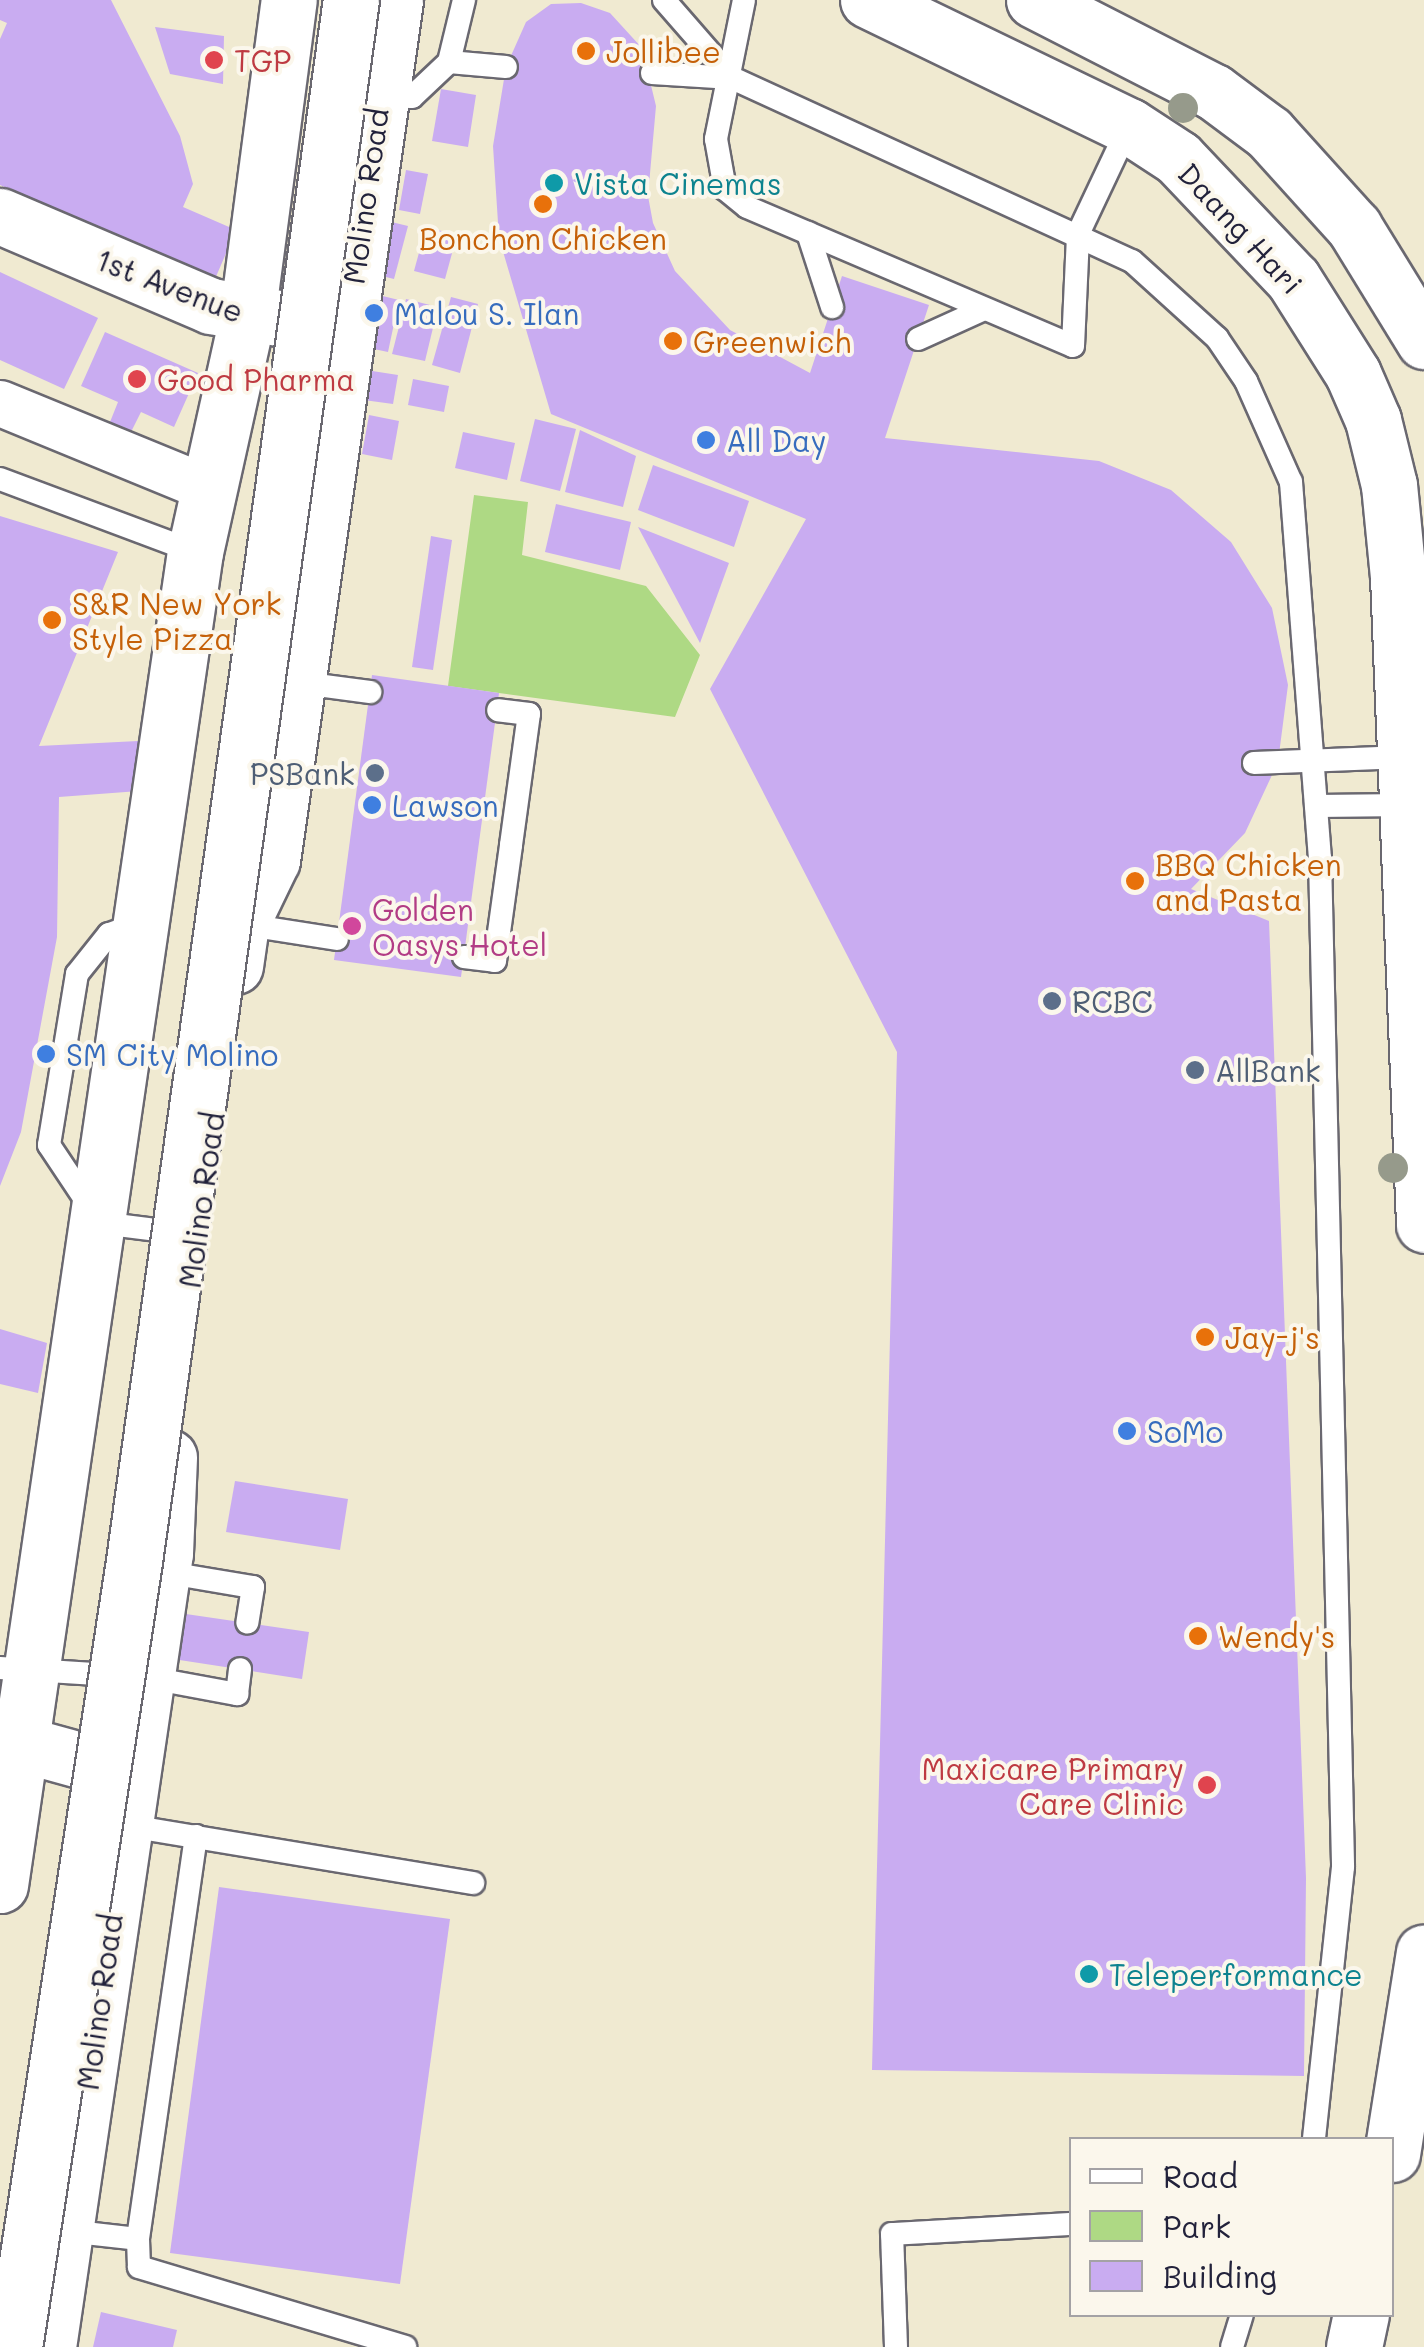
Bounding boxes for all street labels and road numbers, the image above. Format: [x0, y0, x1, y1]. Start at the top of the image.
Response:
street label: Molino Road [335, 106, 395, 286]
street label: Daang Hari [1171, 155, 1311, 301]
street label: 1st Avenue [91, 240, 249, 330]
street label: Molino Road [171, 1110, 231, 1290]
street label: Molino Road [69, 1912, 129, 2092]

